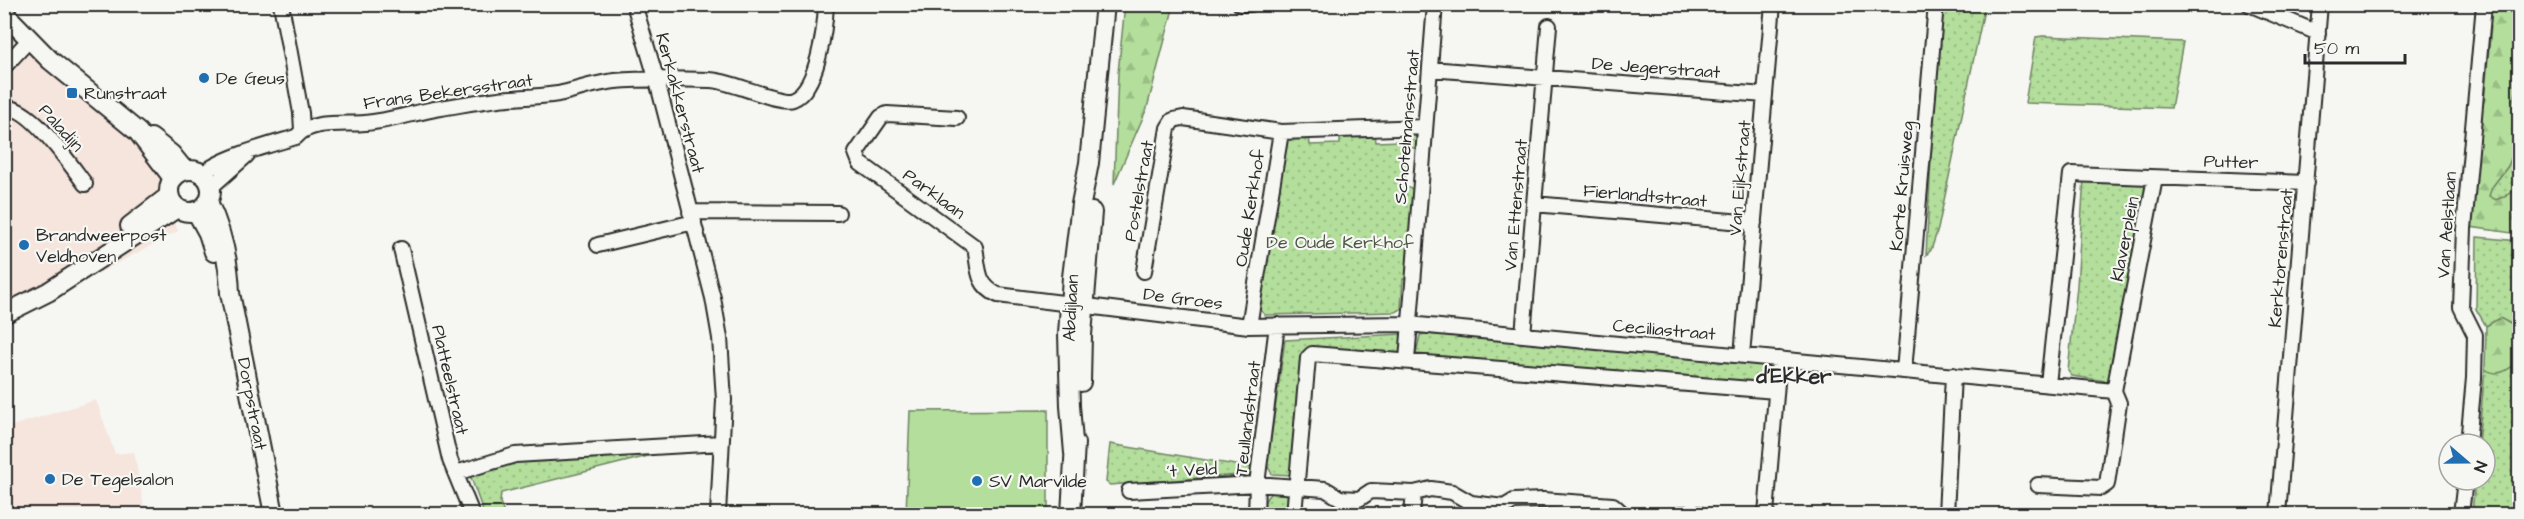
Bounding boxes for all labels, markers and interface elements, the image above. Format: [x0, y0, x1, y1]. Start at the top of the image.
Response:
scale bar [2305, 27, 2406, 65]
street label: Kerkakkerstraat [649, 30, 711, 177]
text: 50 m [2314, 36, 2359, 61]
street label: Schotelmansstraat [1388, 48, 1426, 205]
street label: De Jegerstraat [1591, 51, 1722, 86]
place label: De Geus [216, 66, 285, 91]
street label: Frans Bekersstraat [362, 68, 535, 116]
marker: De Geus [197, 71, 211, 85]
place label: Runstraat [84, 81, 168, 106]
marker: Runstraat [65, 86, 79, 100]
street label: Paladijn [33, 99, 89, 157]
street label: Van Eijkstraat [1722, 118, 1758, 237]
street label: Korte Kruisweg [1884, 120, 1921, 252]
street label: Van Ettenstraat [1498, 137, 1534, 272]
street label: Postelstraat [1118, 138, 1160, 244]
street label: Oude Kerkhof [1228, 147, 1272, 269]
street label: Putter [2203, 149, 2259, 175]
street label: Parklaan [898, 163, 970, 225]
street label: Van Aelstlaan [2431, 171, 2463, 279]
street label: Fierlandtstraat [1582, 178, 1709, 214]
street label: Kerktorenstraat [2262, 187, 2300, 329]
street label: Klaverplein [2105, 194, 2145, 284]
place label: Brandweerpost Veldhoven [36, 223, 167, 269]
park label: De Oude Kerkhof [1266, 230, 1414, 255]
marker: Brandweerpost Veldhoven [17, 238, 31, 252]
street label: Abdijlaan [1057, 274, 1085, 342]
street label: De Groes [1142, 282, 1224, 316]
street label: Ceciliastraat [1612, 313, 1717, 347]
street label: Platteelstraat [425, 323, 475, 438]
street label: Dorpstraat [231, 356, 273, 453]
street label: Teullandstraat [1229, 359, 1268, 477]
district label: d'Ekker [1755, 362, 1832, 391]
north arrow [2437, 432, 2497, 492]
street label: 't Veld [1166, 456, 1218, 484]
text: N [2468, 458, 2492, 475]
place label: De Tegelsalon [62, 467, 174, 493]
place label: SV Marvilde [989, 469, 1087, 494]
marker: De Tegelsalon [43, 472, 57, 486]
marker: SV Marvilde [970, 474, 984, 488]

